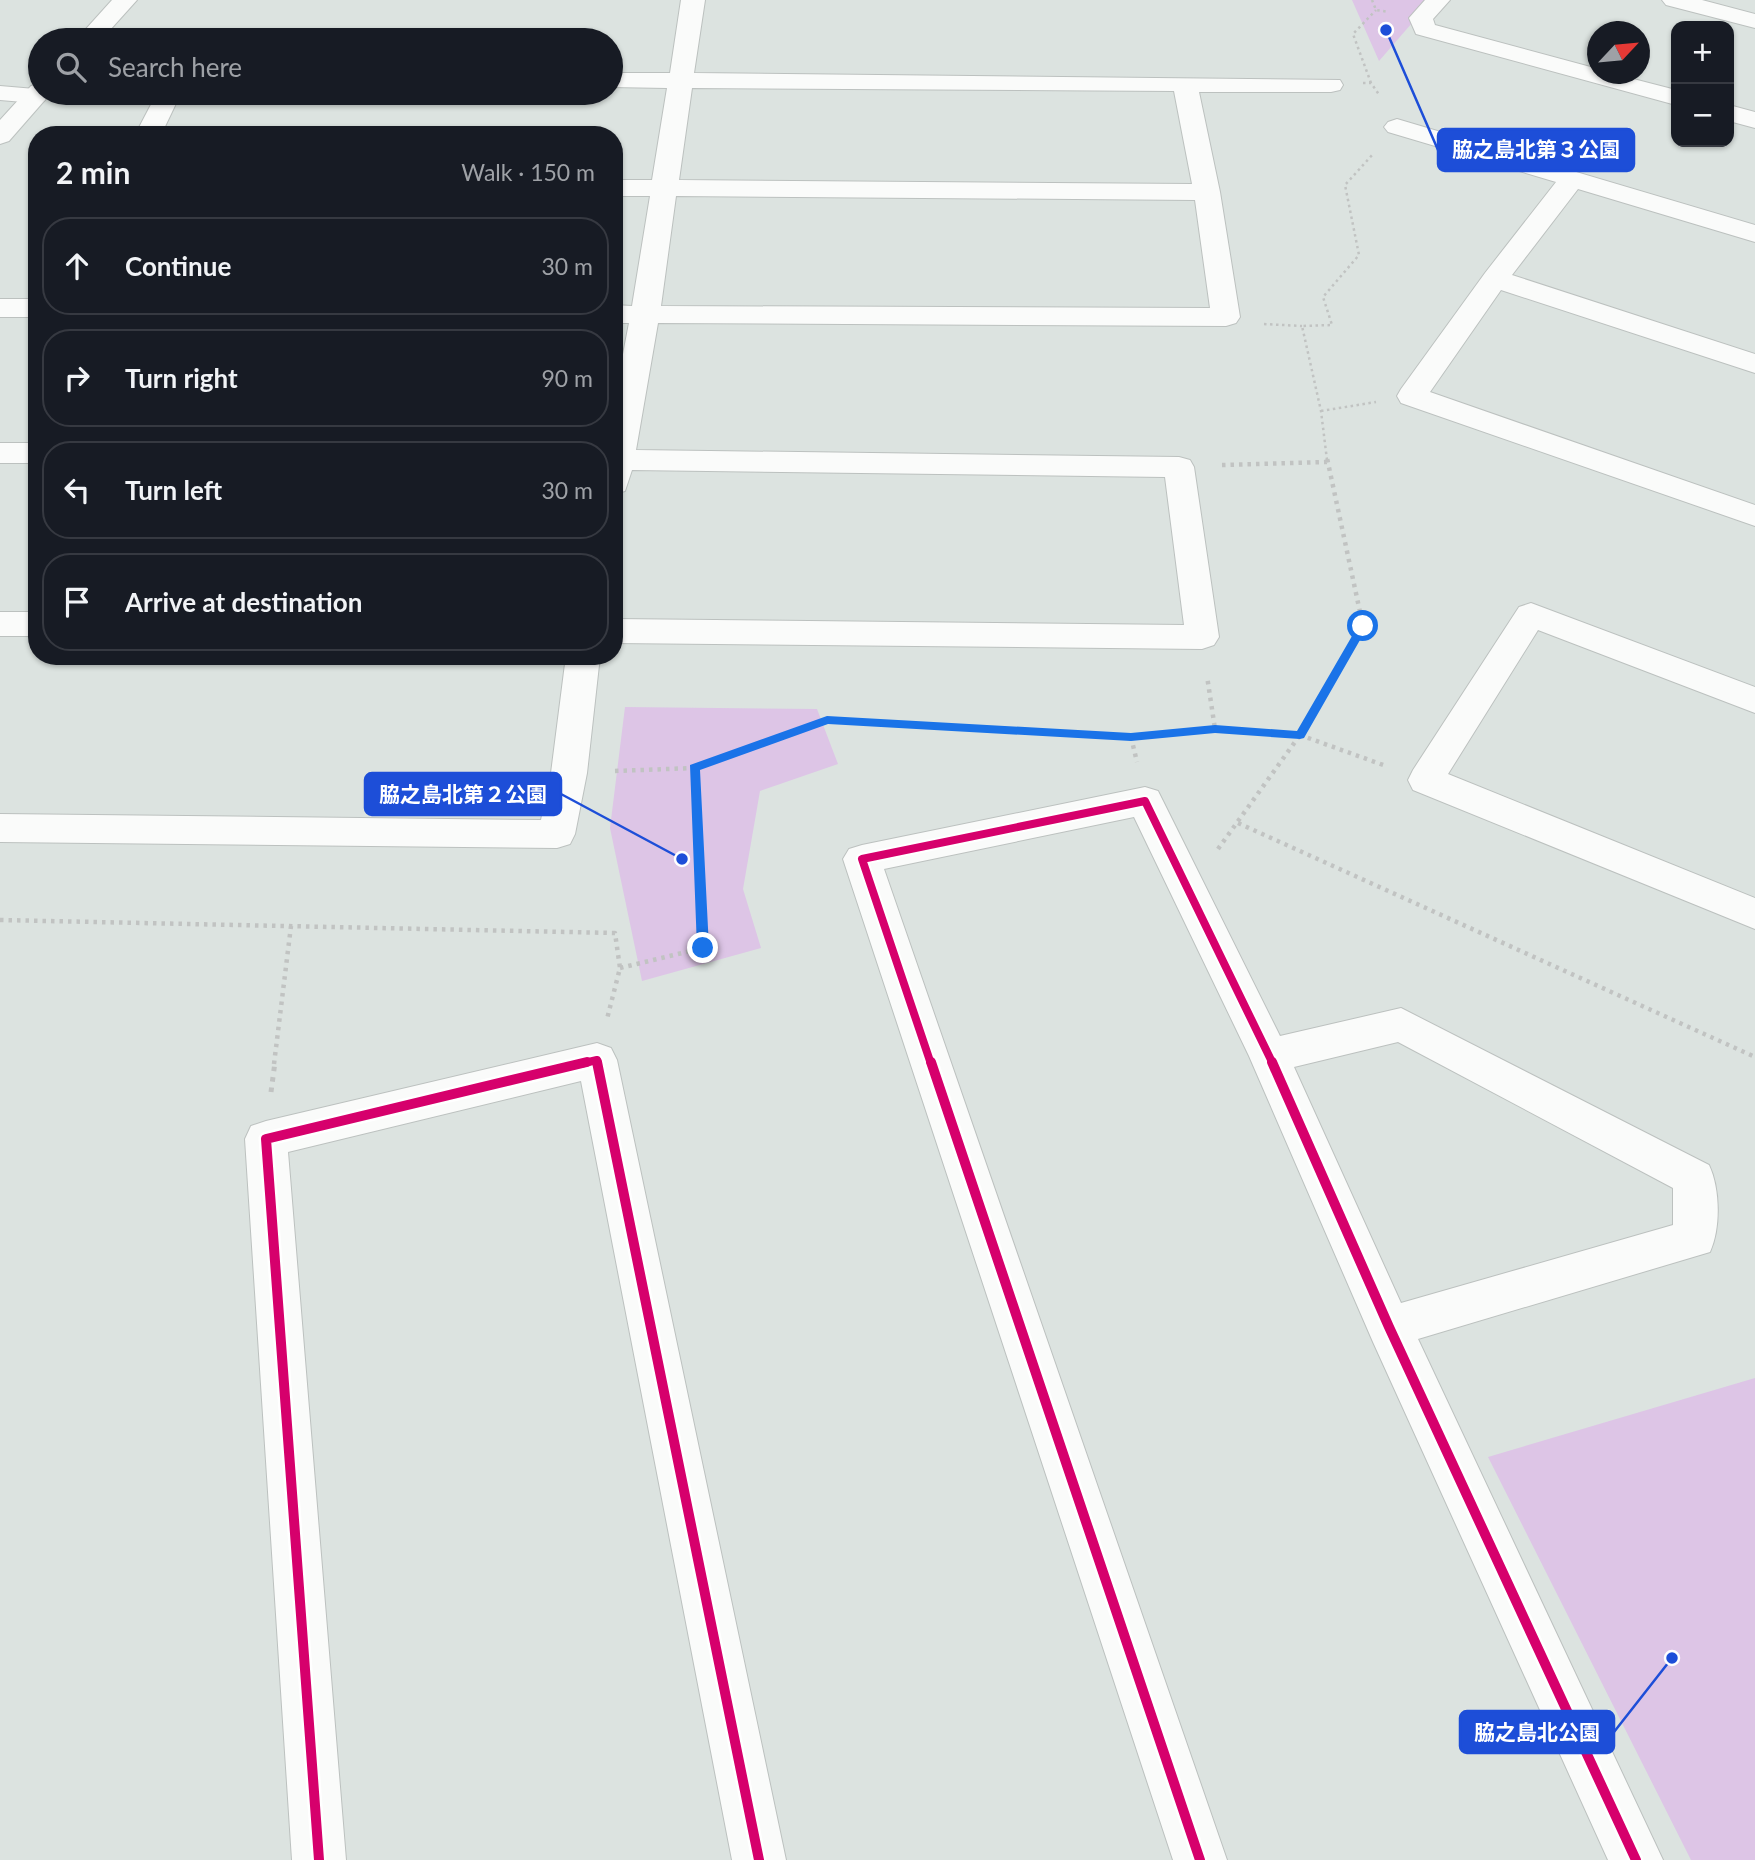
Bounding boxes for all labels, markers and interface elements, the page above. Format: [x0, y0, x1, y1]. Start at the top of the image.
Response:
north arrow [1587, 21, 1650, 84]
map controls [1671, 21, 1734, 147]
button: + [1671, 21, 1734, 84]
search box [28, 28, 623, 105]
icon: search [52, 48, 90, 86]
text: Search here [108, 51, 242, 83]
button: − [1671, 84, 1734, 147]
callout: 脇之島北第３公園 [1438, 129, 1634, 171]
text: 脇之島北第３公園 [1452, 136, 1620, 161]
text: 2 min [56, 154, 130, 190]
text: Walk · 150 m [461, 158, 595, 186]
icon: ahead [58, 247, 96, 285]
text: Continue [125, 250, 231, 282]
text: 30 m [542, 252, 593, 280]
icon: right [58, 359, 96, 397]
text: Turn right [125, 362, 238, 394]
text: 90 m [542, 364, 593, 392]
icon: left [58, 471, 96, 509]
text: Turn left [125, 474, 222, 506]
text: 30 m [542, 476, 593, 504]
icon: arrive [58, 583, 96, 621]
text: Arrive at destination [125, 586, 362, 618]
route start [1347, 610, 1378, 641]
callout: 脇之島北第２公園 [365, 773, 561, 815]
text: 脇之島北第２公園 [379, 781, 547, 806]
route end [687, 932, 718, 963]
callout: 脇之島北公園 [1460, 1711, 1614, 1753]
text: 脇之島北公園 [1474, 1719, 1600, 1744]

